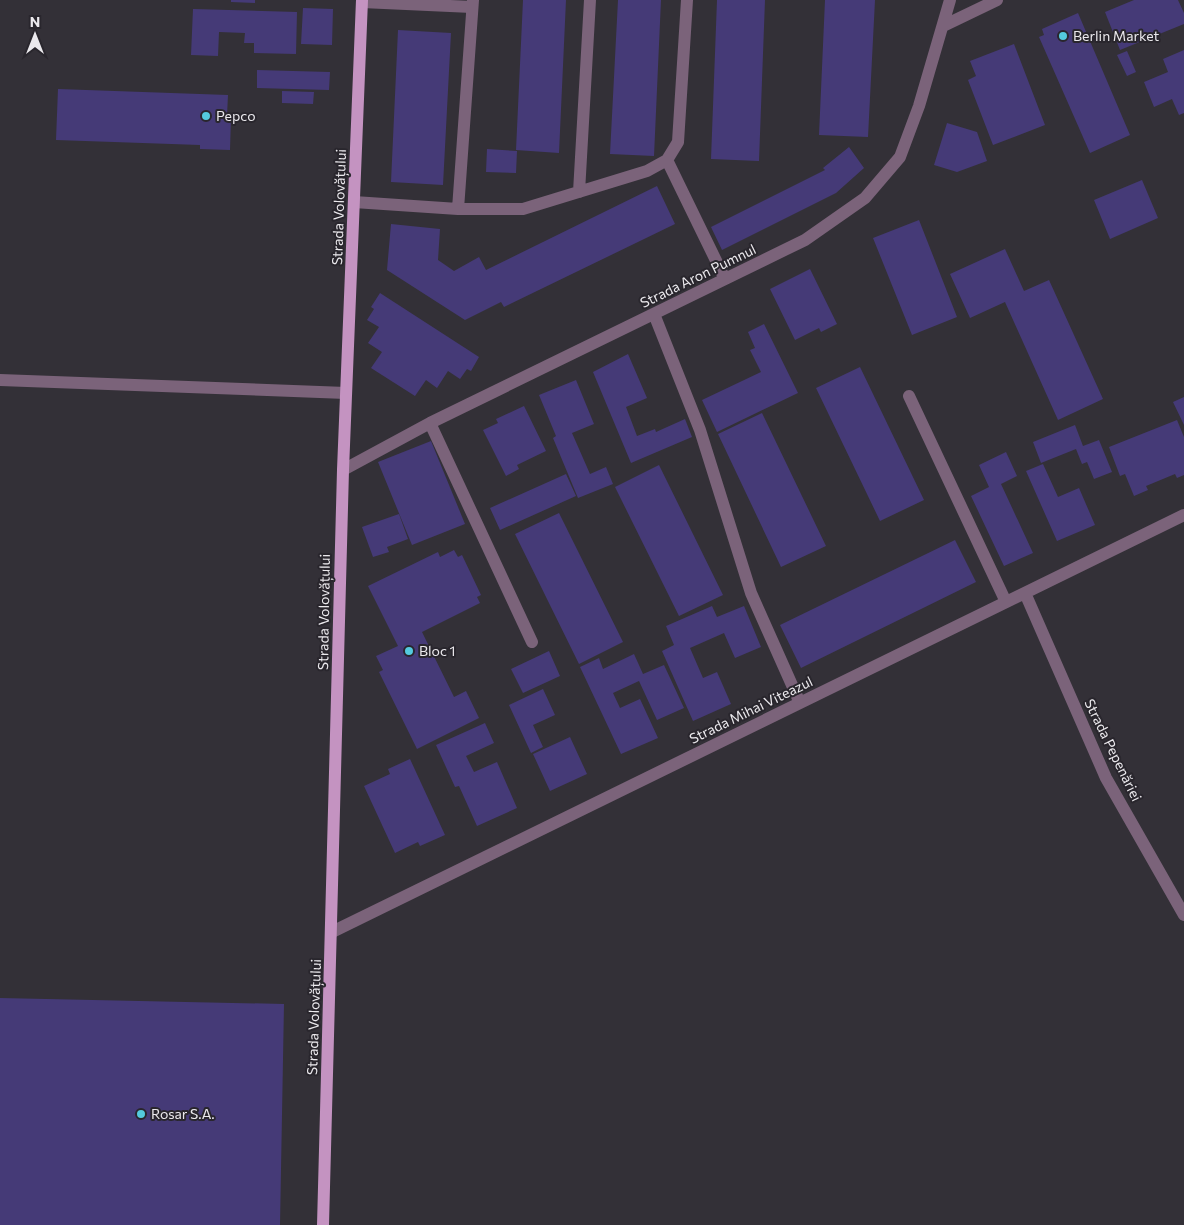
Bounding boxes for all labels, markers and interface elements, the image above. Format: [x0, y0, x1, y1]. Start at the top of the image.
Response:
north arrow [10, 10, 60, 60]
text: N [30, 13, 40, 30]
place label: Berlin Market [1073, 27, 1160, 44]
marker: Berlin Market [1057, 30, 1069, 42]
place label: Pepco [216, 107, 256, 124]
marker: Pepco [200, 110, 212, 122]
street label: Strada Volovățului [328, 149, 350, 265]
street label: Strada Aron Pumnul [637, 240, 759, 311]
street label: Strada Volovățului [314, 554, 334, 670]
place label: Bloc 1 [419, 642, 456, 659]
marker: Bloc 1 [403, 645, 415, 657]
street label: Strada Mihai Viteazul [686, 672, 815, 747]
street label: Strada Pepenăriei [1081, 696, 1146, 804]
street label: Strada Volovățului [303, 959, 325, 1075]
place label: Rosar S.A. [151, 1105, 215, 1122]
marker: Rosar S.A. [135, 1108, 147, 1120]

